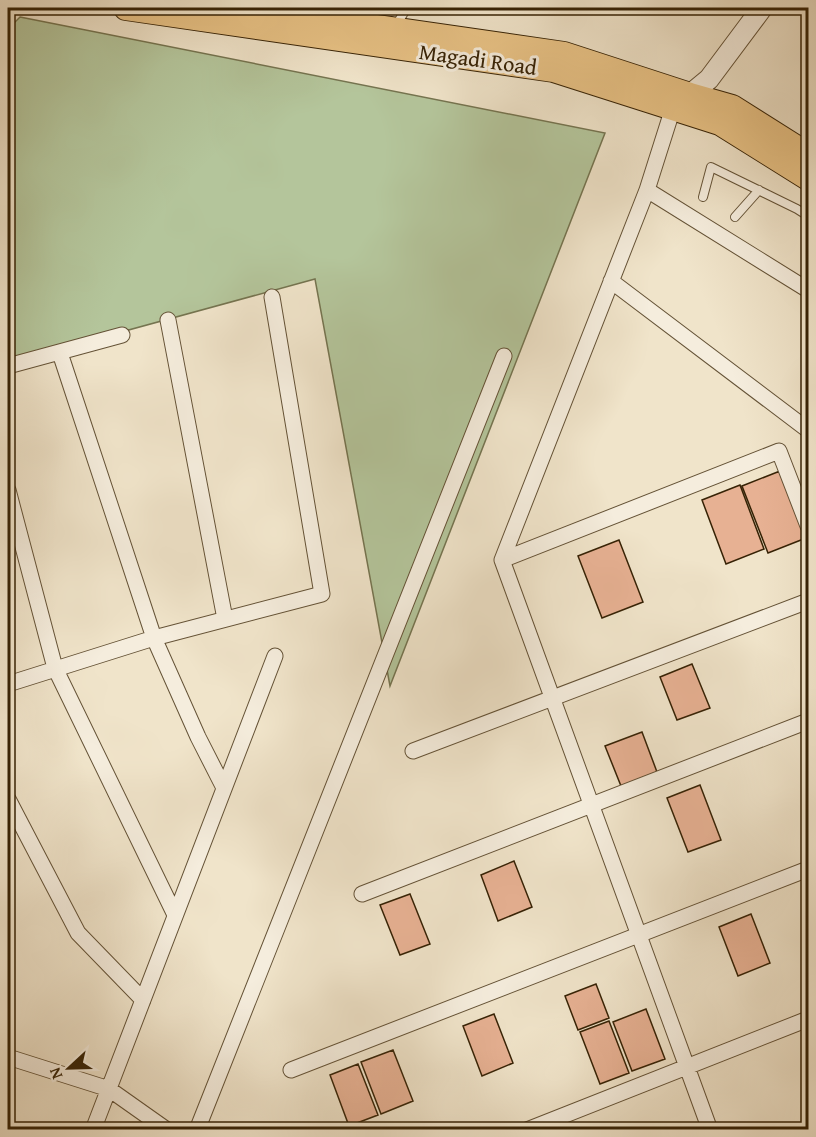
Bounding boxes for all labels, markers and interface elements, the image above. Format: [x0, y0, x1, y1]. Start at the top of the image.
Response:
street label: Magadi Road [417, 35, 539, 83]
north arrow [39, 1038, 99, 1098]
text: N [42, 1064, 68, 1083]

